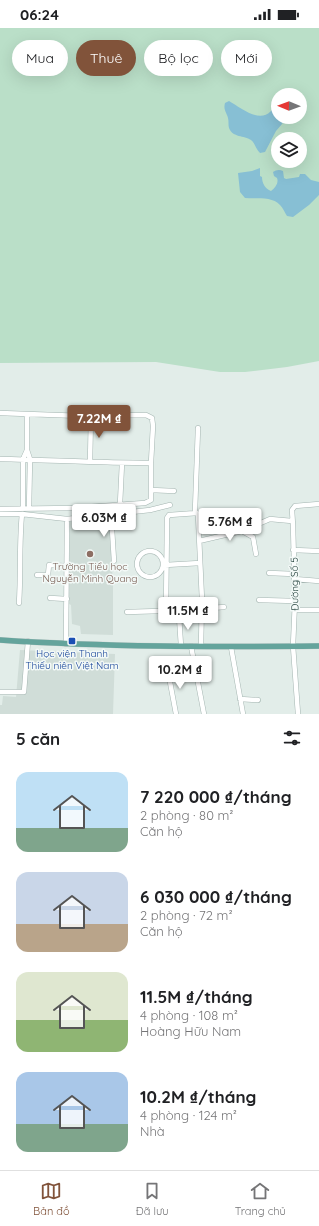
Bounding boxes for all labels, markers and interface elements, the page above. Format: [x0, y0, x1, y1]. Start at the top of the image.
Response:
text: 06:24 [20, 5, 59, 24]
chip: Mua [12, 40, 68, 76]
chip: Thuê [76, 40, 136, 76]
chip: Bộ lọc [144, 40, 213, 76]
chip: Mới [221, 40, 272, 76]
north arrow [271, 88, 307, 124]
map controls [271, 88, 307, 168]
button: layers [271, 132, 307, 168]
pin: 7.22M ₫ [62, 405, 136, 439]
text: 7.22M ₫ [76, 410, 122, 426]
pin: 6.03M ₫ [67, 504, 141, 538]
pin: 5.76M ₫ [193, 508, 267, 542]
text: 6.03M ₫ [81, 509, 127, 525]
text: 5.76M ₫ [208, 513, 252, 529]
marker: Trường Tiểu học Nguyễn Minh Quang [85, 549, 95, 559]
street label: Đường Số 5 [288, 557, 301, 611]
place label: Trường Tiểu học Nguyễn Minh Quang [42, 560, 138, 585]
pin: 11.5M ₫ [151, 597, 225, 631]
text: 11.5M ₫ [167, 602, 209, 618]
marker: Học viện Thanh Thiếu niên Việt Nam [67, 636, 77, 646]
place label: Học viện Thanh Thiếu niên Việt Nam [25, 647, 119, 672]
pin: 10.2M ₫ [143, 656, 217, 690]
text: 10.2M ₫ [158, 661, 202, 677]
icon: filters [281, 727, 303, 749]
text: 5 căn [16, 728, 60, 749]
text: 7 220 000 ₫/tháng [140, 786, 292, 807]
icon: home [48, 788, 96, 836]
text: 2 phòng · 80 m² [140, 807, 233, 823]
text: Căn hộ [140, 823, 183, 839]
text: 6 030 000 ₫/tháng [140, 886, 292, 907]
icon: home [48, 888, 96, 936]
text: 2 phòng · 72 m² [140, 907, 233, 923]
text: Căn hộ [140, 923, 183, 939]
text: 11.5M ₫/tháng [140, 986, 253, 1007]
icon: home [48, 988, 96, 1036]
text: 4 phòng · 108 m² [140, 1007, 238, 1023]
text: Hoàng Hữu Nam [140, 1023, 241, 1039]
text: 10.2M ₫/tháng [140, 1086, 256, 1107]
icon: home [48, 1088, 96, 1136]
text: 4 phòng · 124 m² [140, 1107, 237, 1123]
text: Nhà [140, 1123, 165, 1139]
tab: Bản đồ [33, 1180, 70, 1218]
tab: Đã lưu [136, 1180, 168, 1218]
tab: Trang chủ [235, 1180, 286, 1218]

